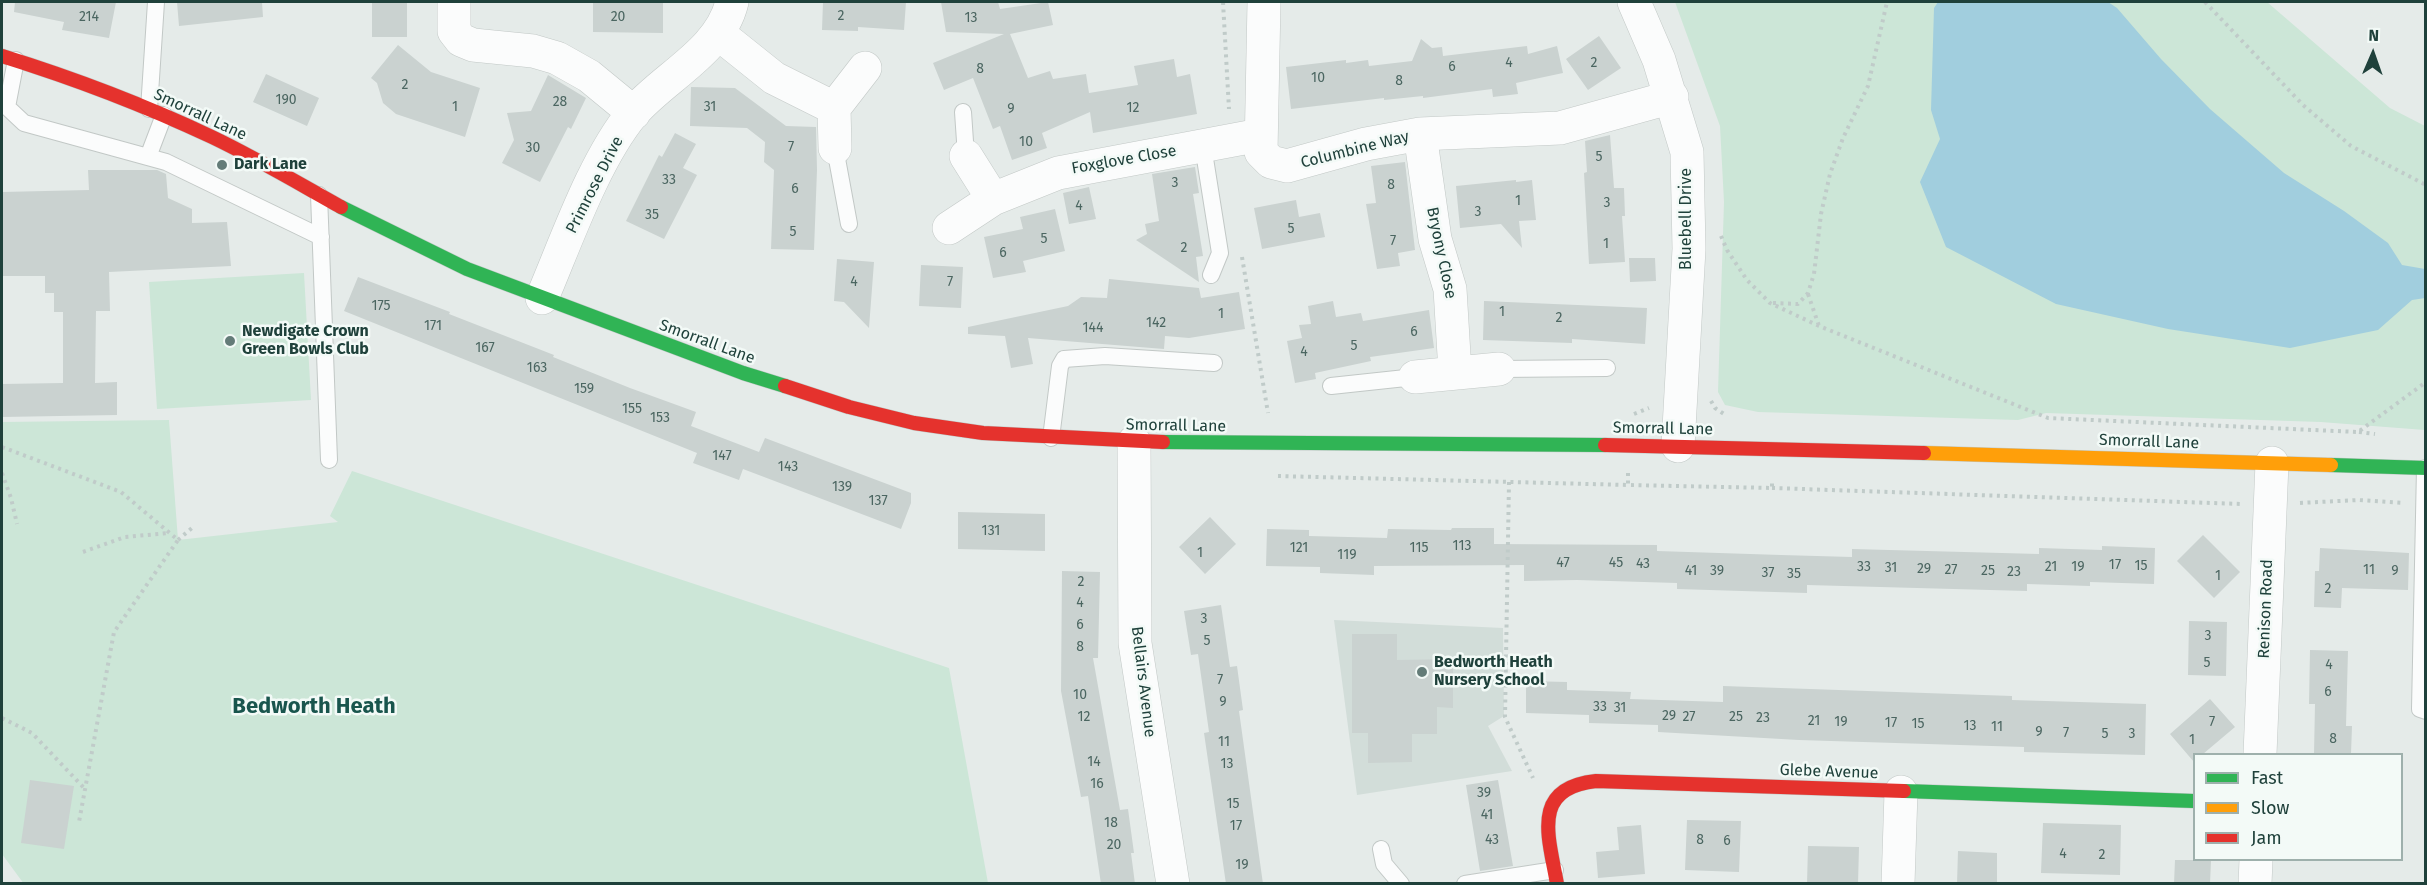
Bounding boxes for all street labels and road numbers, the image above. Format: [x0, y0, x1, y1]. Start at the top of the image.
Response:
street label: Smorrall Lane [150, 85, 250, 145]
street label: Columbine Way [1299, 127, 1411, 173]
street label: Primrose Drive [562, 133, 628, 237]
street label: Foxglove Close [1070, 141, 1178, 179]
street label: Bluebell Drive [1677, 168, 1697, 270]
street label: Bryony Close [1422, 205, 1460, 301]
street label: Smorrall Lane [657, 316, 757, 368]
street label: Smorrall Lane [1126, 416, 1226, 436]
street label: Smorrall Lane [1613, 419, 1713, 439]
street label: Smorrall Lane [2099, 431, 2199, 453]
street label: Renison Road [2255, 559, 2277, 659]
street label: Bellairs Avenue [1127, 625, 1159, 739]
street label: Glebe Avenue [1779, 761, 1879, 783]

